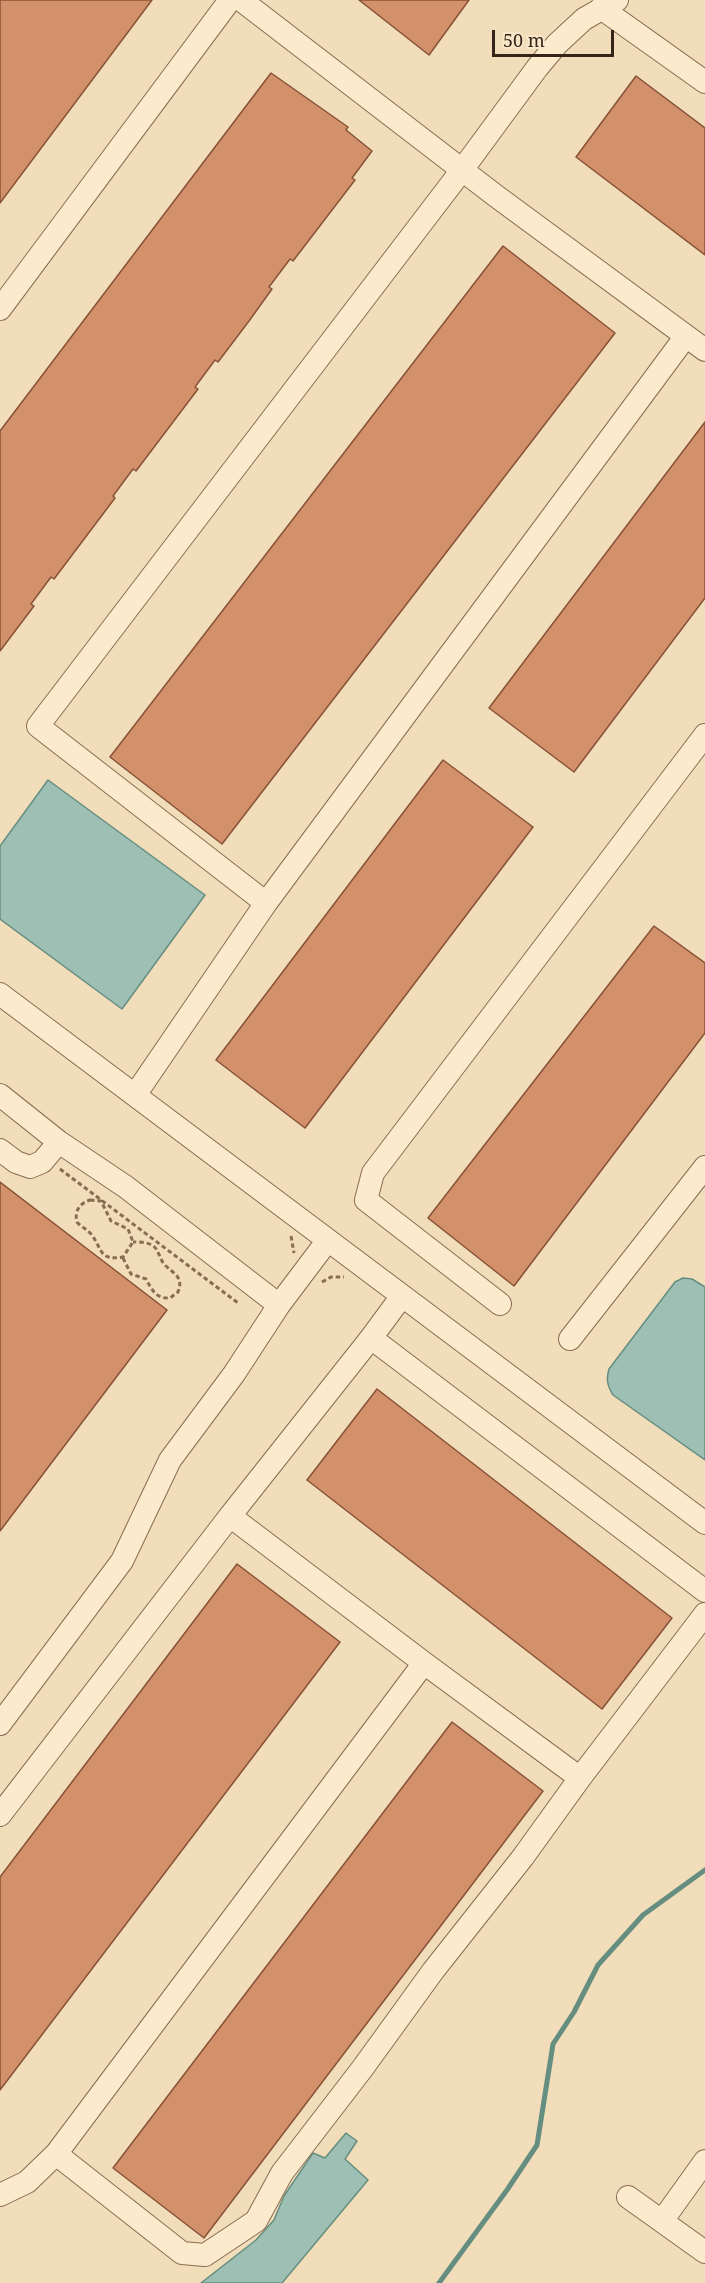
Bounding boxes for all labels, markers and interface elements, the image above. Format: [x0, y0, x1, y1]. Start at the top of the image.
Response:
scale bar [495, 18, 616, 56]
text: 50 m [503, 28, 545, 52]

